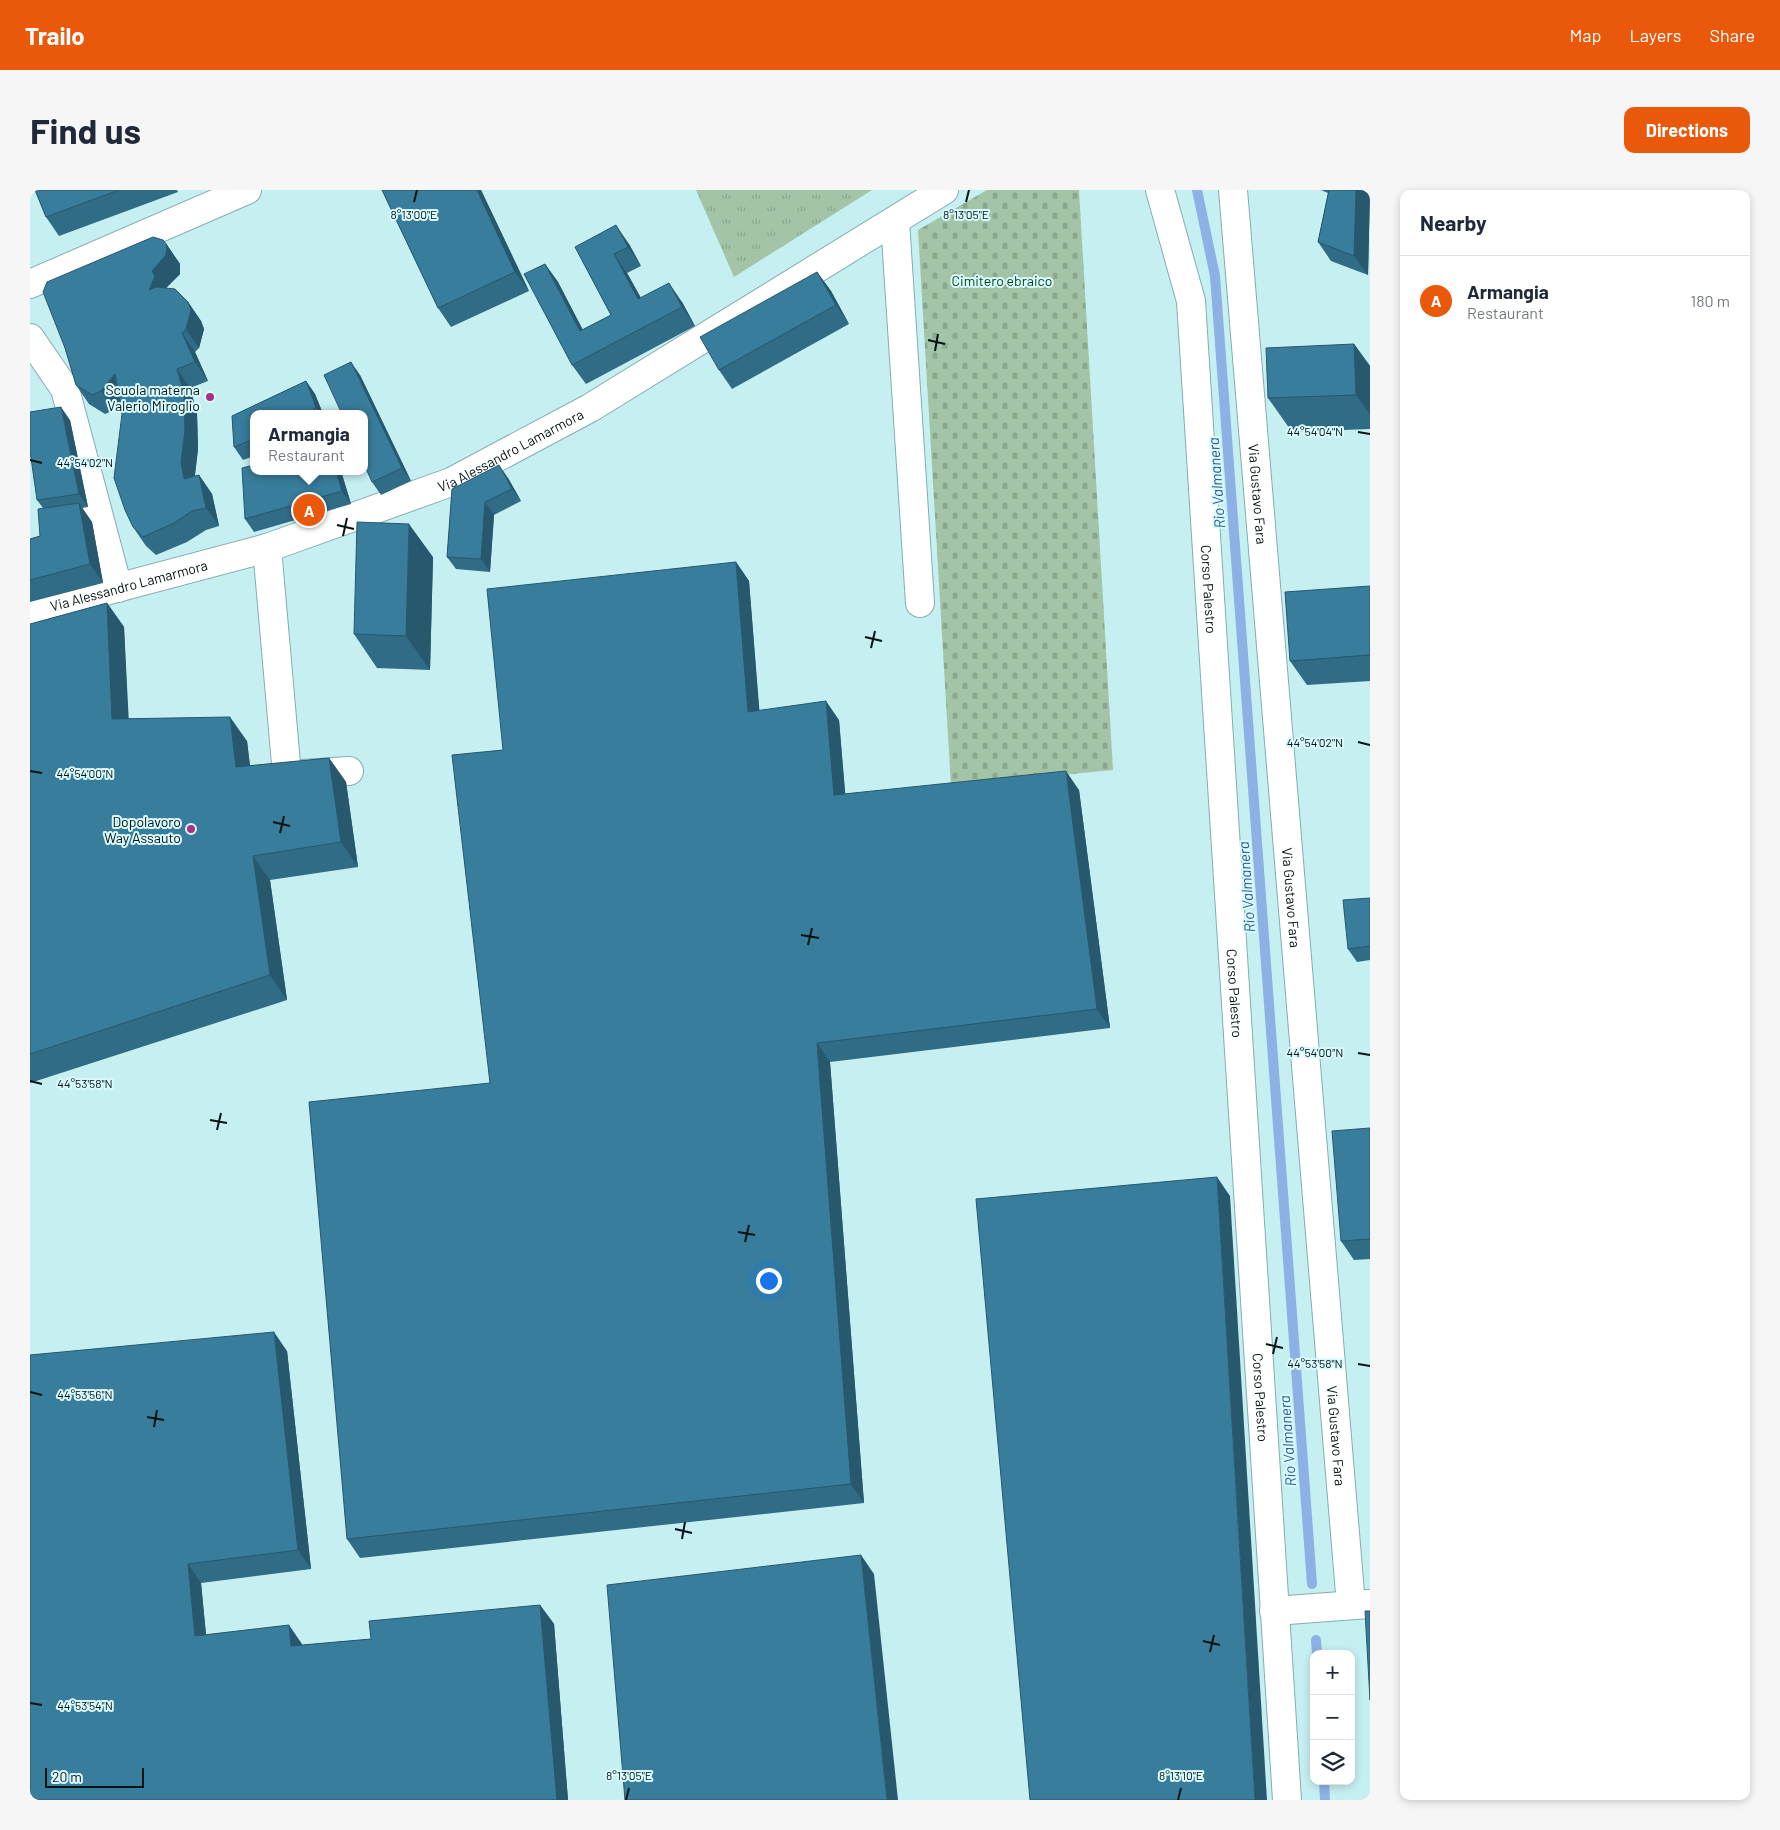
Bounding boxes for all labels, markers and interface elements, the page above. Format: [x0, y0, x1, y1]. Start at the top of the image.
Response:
text: Trailo [25, 21, 85, 50]
text: Map [1569, 24, 1601, 46]
text: Layers [1629, 24, 1682, 46]
text: Share [1710, 24, 1755, 46]
button: Directions [1624, 107, 1750, 153]
text: Find us [30, 109, 141, 151]
text: 8°13'00"E [391, 207, 437, 221]
text: 8°13'05"E [943, 207, 989, 221]
text: Nearby [1420, 210, 1486, 235]
park label: Cimitero ebraico [952, 272, 1052, 289]
text: Armangia [1467, 280, 1549, 303]
text: A [1431, 291, 1441, 310]
text: 180 m [1691, 291, 1730, 310]
text: Restaurant [1467, 303, 1544, 322]
place label: Scuola materna Valerio Miroglio [105, 381, 200, 414]
marker: Scuola materna Valerio Miroglio [204, 391, 216, 403]
street label: Via Alessandro Lamarmora [435, 405, 586, 495]
popup [250, 410, 368, 475]
text: Armangia [268, 422, 350, 445]
text: 44°54'04"N [1287, 424, 1343, 438]
water label: Rio Valmanera [1204, 437, 1228, 529]
street label: Via Gustavo Fara [1246, 443, 1271, 545]
text: Restaurant [268, 445, 345, 464]
text: 44°54'02"N [57, 455, 113, 469]
pin: A [293, 491, 325, 529]
street label: Corso Palestro [1198, 544, 1221, 634]
street label: Via Alessandro Lamarmora [48, 556, 209, 614]
text: 44°54'02"N [1287, 735, 1343, 749]
text: 44°54'00"N [57, 766, 113, 780]
place label: Dopolavoro Way Assauto [104, 813, 181, 846]
marker: Dopolavoro Way Assauto [185, 823, 197, 835]
water label: Rio Valmanera [1234, 841, 1258, 933]
street label: Via Gustavo Fara [1279, 847, 1305, 948]
street label: Corso Palestro [1224, 948, 1247, 1038]
text: 44°54'00"N [1287, 1045, 1343, 1059]
text: 44°53'58"N [57, 1076, 113, 1090]
your location [756, 1268, 782, 1294]
street label: Corso Palestro [1250, 1353, 1273, 1442]
text: 44°53'58"N [1287, 1356, 1343, 1370]
street label: Via Gustavo Fara [1324, 1385, 1350, 1487]
text: 44°53'56"N [57, 1387, 113, 1401]
water label: Rio Valmanera [1275, 1395, 1299, 1487]
map controls [1310, 1650, 1355, 1785]
button: + [1310, 1650, 1355, 1695]
button: − [1310, 1695, 1355, 1740]
text: 44°53'54"N [57, 1698, 113, 1712]
button: layers [1310, 1740, 1355, 1785]
scale bar [45, 1765, 144, 1788]
text: 20 m [52, 1768, 82, 1785]
text: 8°13'05"E [606, 1768, 652, 1782]
text: 8°13'10"E [1159, 1768, 1203, 1782]

